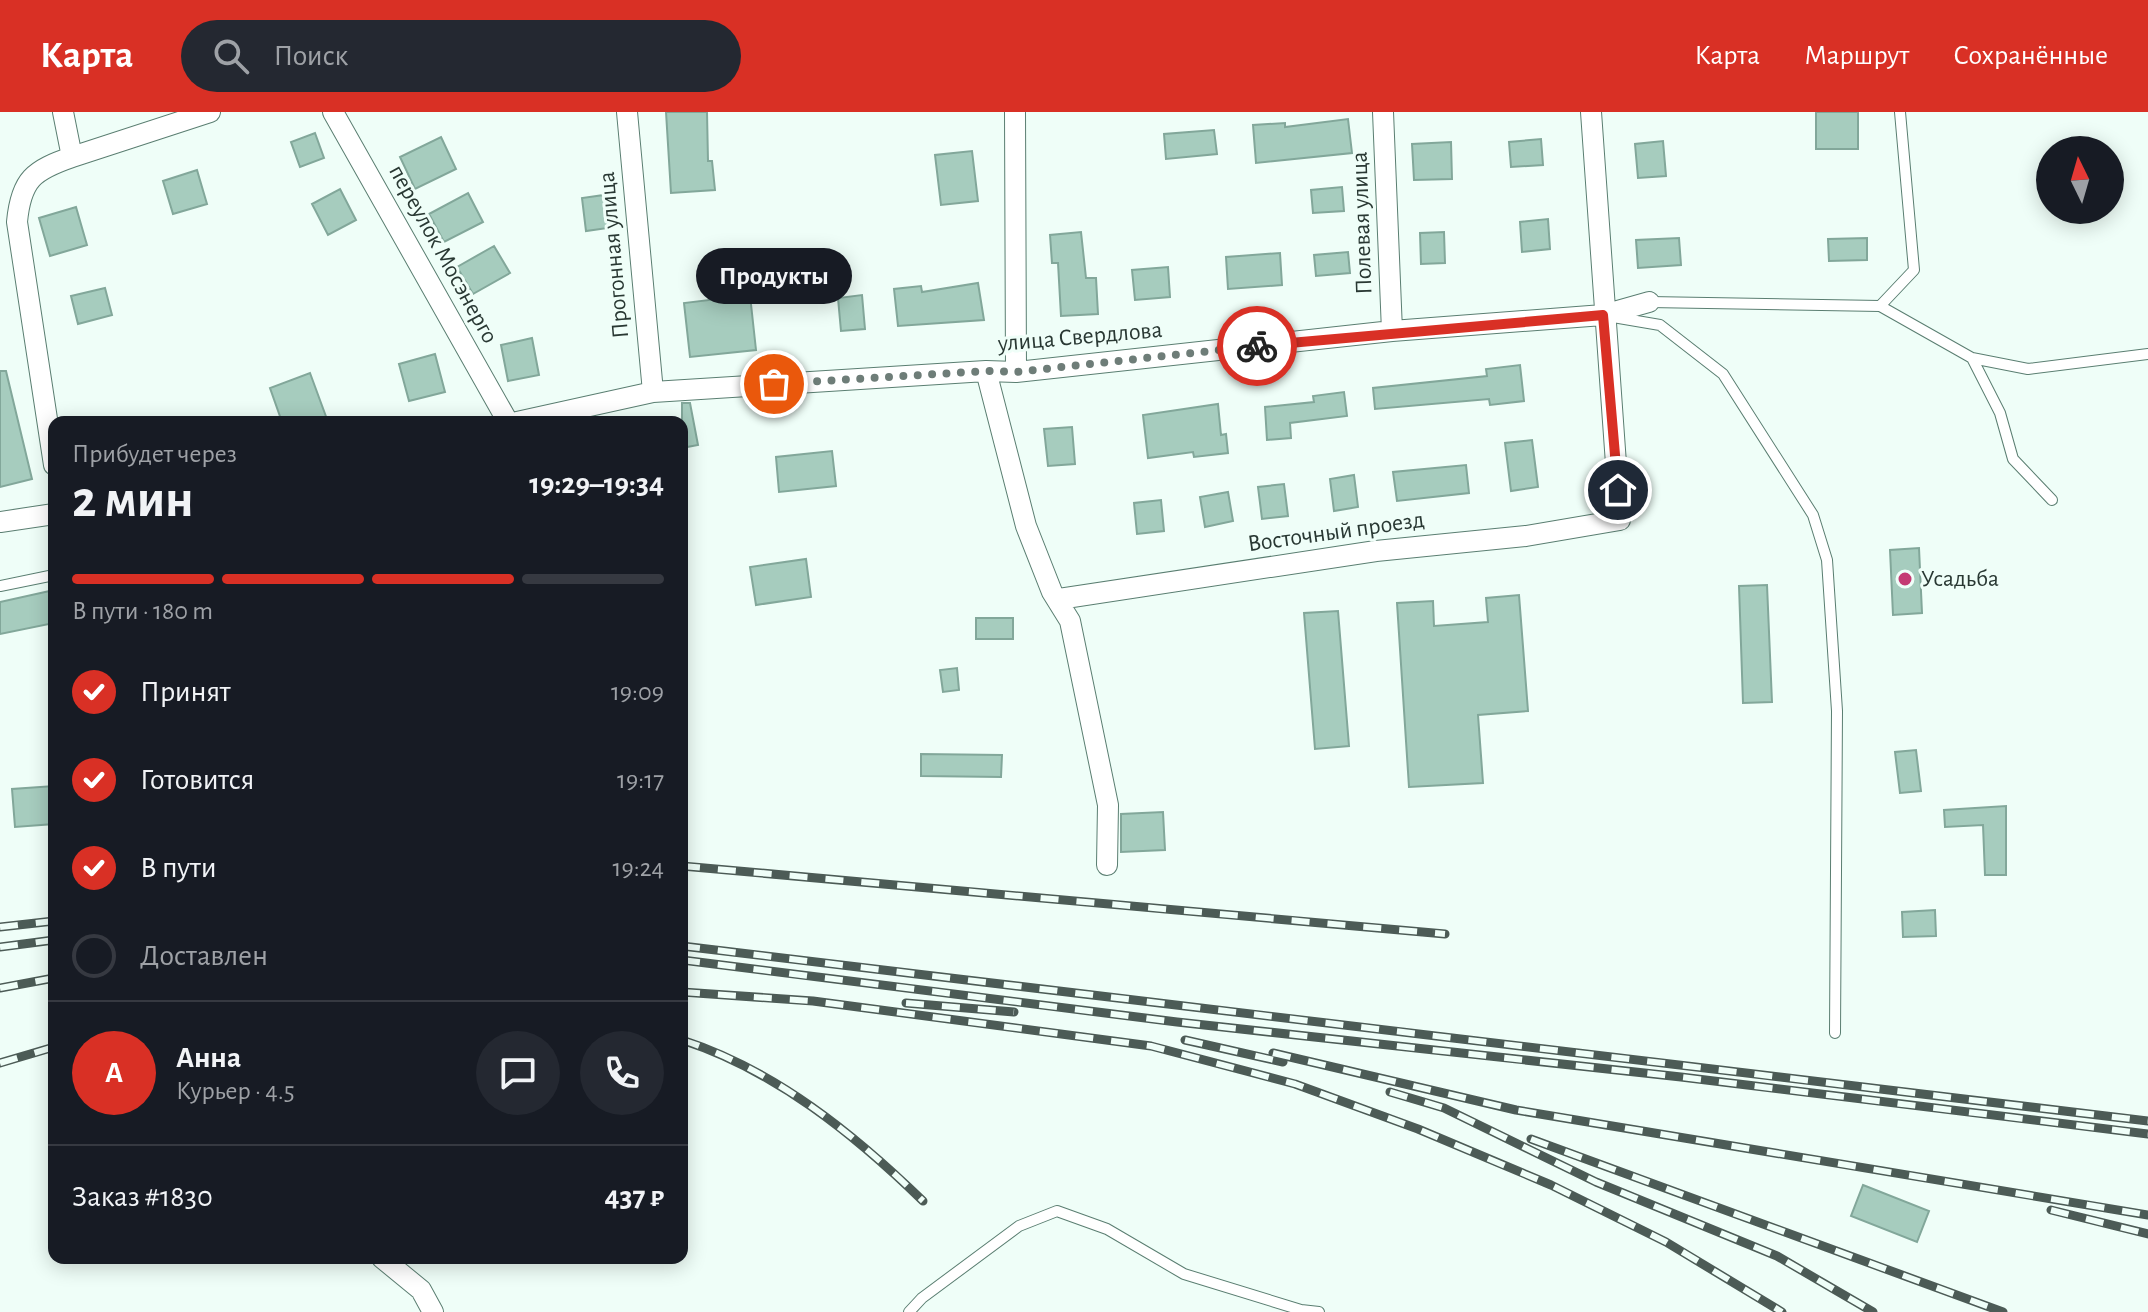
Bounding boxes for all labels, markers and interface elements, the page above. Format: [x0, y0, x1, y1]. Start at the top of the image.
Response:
search box [181, 20, 741, 92]
icon: search [209, 34, 253, 78]
text: Карта [40, 37, 133, 75]
text: Поиск [273, 41, 348, 71]
text: Карта [1694, 42, 1760, 70]
text: Маршрут [1804, 42, 1909, 70]
text: Сохранённые [1953, 42, 2108, 70]
north arrow [2036, 136, 2124, 224]
map controls [2036, 136, 2124, 224]
street label: Полевая улица [1348, 151, 1376, 295]
street label: переулок Мосэнерго [384, 161, 502, 347]
street label: Прогонная улица [595, 171, 633, 339]
callout: Продукты [696, 248, 852, 304]
text: Продукты [719, 263, 829, 289]
courier [1217, 306, 1297, 386]
street label: улица Свердлова [996, 318, 1163, 356]
icon: bike [1235, 324, 1279, 368]
pin [740, 350, 808, 418]
icon: bag [752, 362, 796, 406]
text: Прибудет через [72, 441, 237, 467]
pin [1584, 456, 1652, 524]
icon: home [1596, 468, 1640, 512]
text: 19:29–19:34 [529, 469, 664, 499]
text: 2 мин [72, 474, 194, 526]
street label: Восточный проезд [1246, 508, 1426, 556]
place label: Усадьба [1921, 567, 1999, 591]
marker: Усадьба [1896, 570, 1914, 588]
text: В пути · 180 m [72, 598, 213, 624]
icon: check [72, 670, 116, 714]
text: Принят [140, 677, 231, 707]
text: 19:09 [611, 679, 664, 705]
icon: check [72, 758, 116, 802]
text: Готовится [140, 765, 254, 795]
text: 19:17 [617, 767, 664, 793]
icon: check [72, 846, 116, 890]
text: В пути [140, 853, 217, 883]
text: 19:24 [613, 855, 664, 881]
text: Доставлен [140, 941, 268, 971]
button: chat [476, 1031, 560, 1115]
button: phone [580, 1031, 664, 1115]
text: Анна [176, 1043, 241, 1073]
text: А [105, 1058, 123, 1088]
text: Курьер · 4.5 [176, 1078, 295, 1104]
text: Заказ #1830 [72, 1182, 213, 1212]
text: 437 ₽ [604, 1182, 664, 1212]

